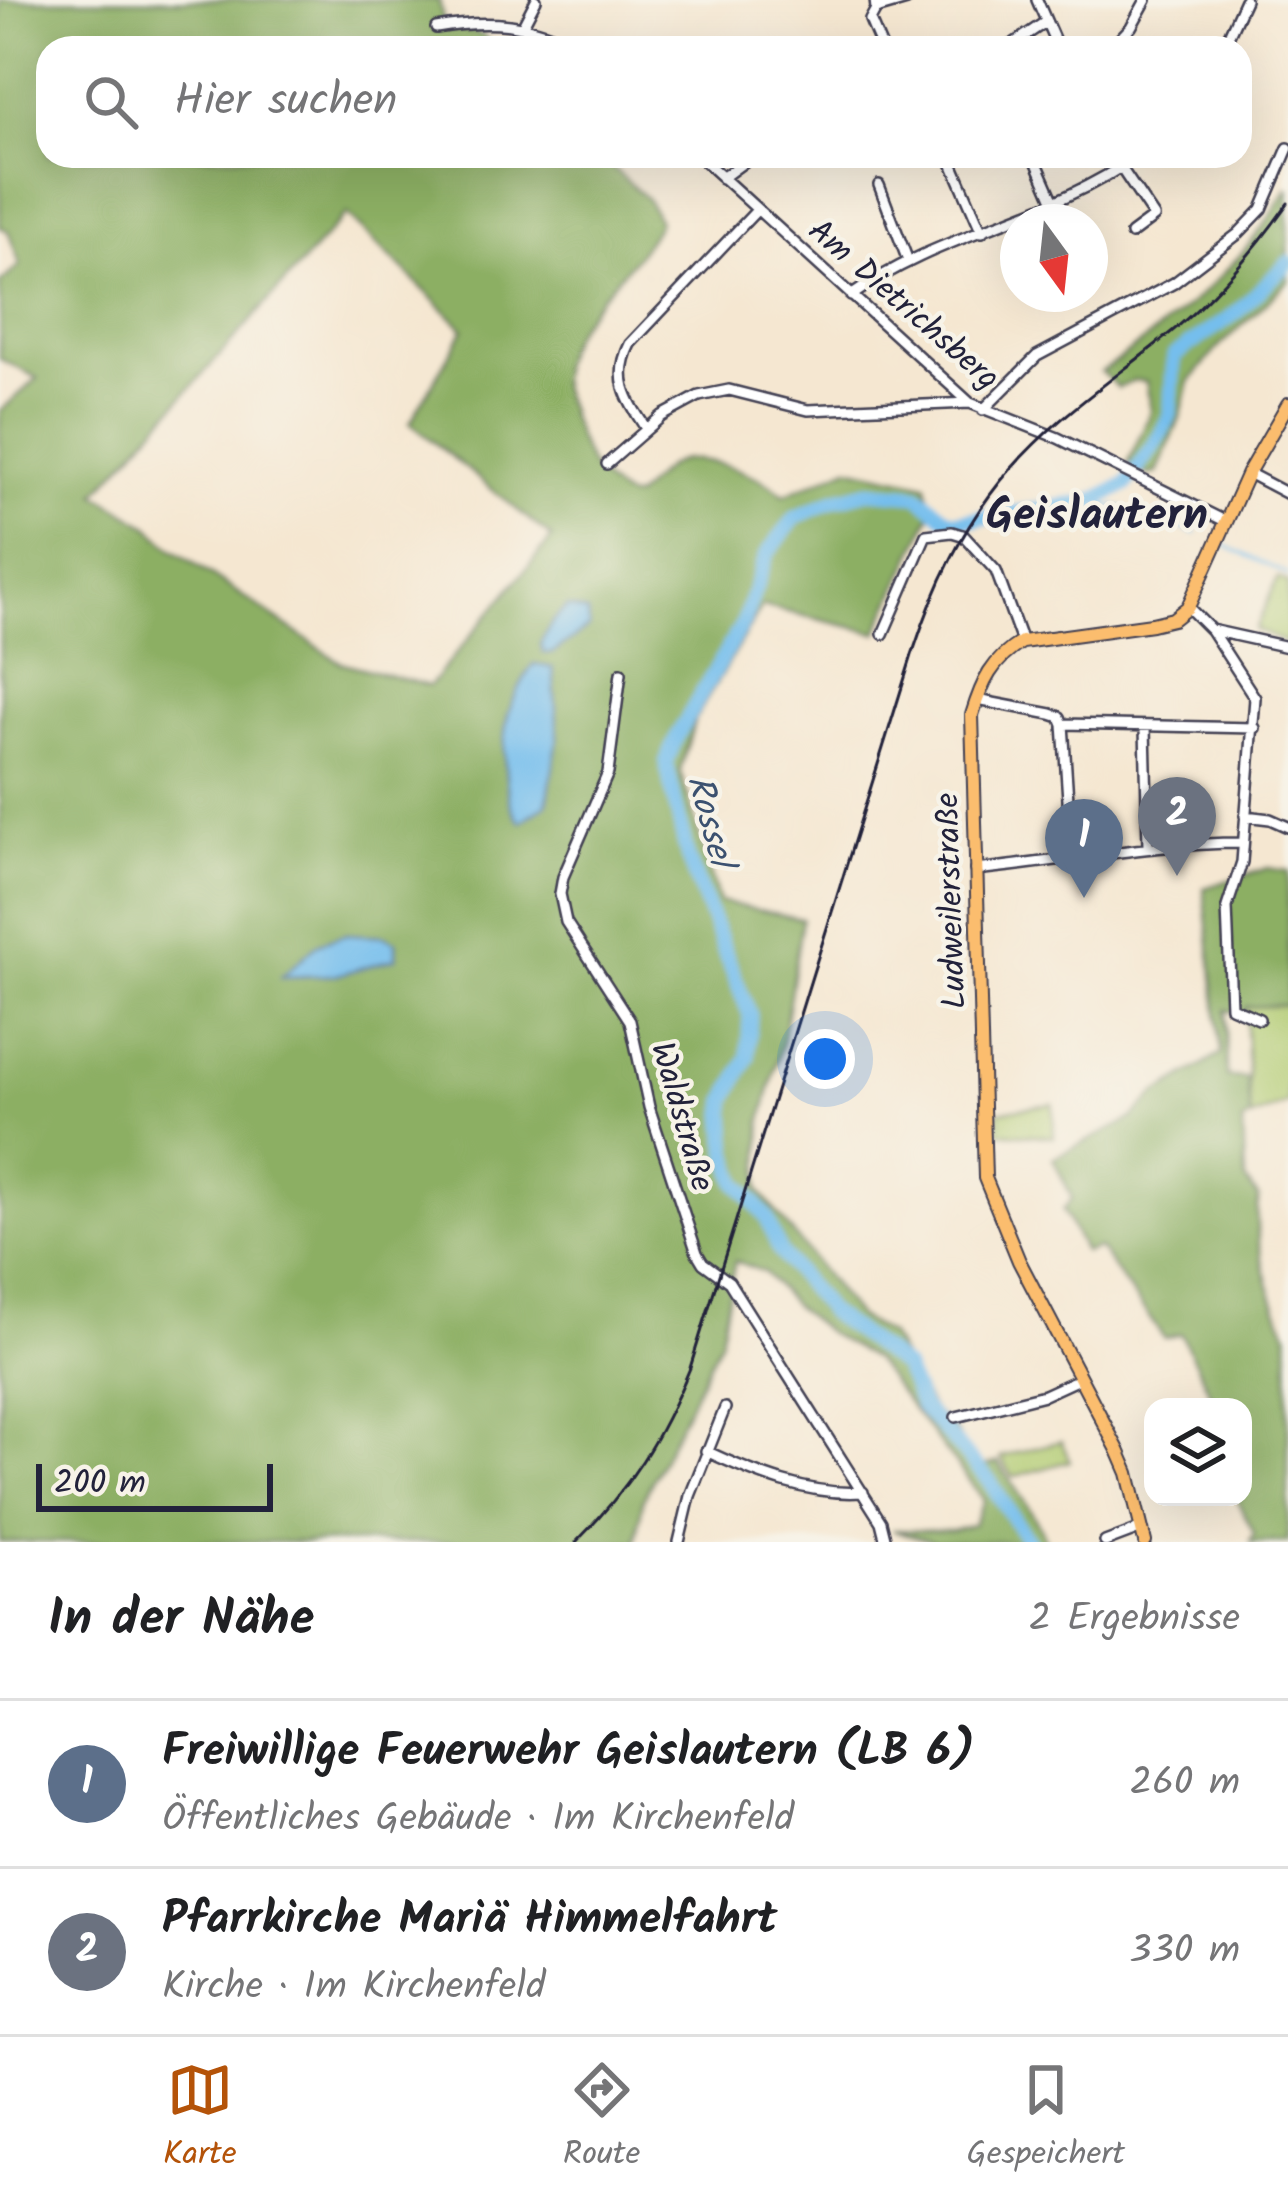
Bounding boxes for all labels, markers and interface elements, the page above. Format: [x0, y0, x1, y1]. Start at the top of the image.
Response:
search box [36, 36, 1252, 168]
text: Hier suchen [174, 66, 397, 138]
icon: search [78, 69, 144, 135]
north arrow [1000, 204, 1108, 312]
street label: Am Dietrichsberg [795, 207, 1011, 404]
district label: Geislautern [986, 481, 1208, 553]
water label: Rossel [669, 769, 750, 879]
pin: 2 [1138, 777, 1216, 876]
street label: Ludweilerstraße [922, 792, 983, 1010]
pin: 1 [1045, 799, 1123, 898]
your location [795, 1029, 855, 1089]
street label: Waldstraße [634, 1036, 727, 1198]
map controls [1144, 1398, 1252, 1506]
button: layers [1144, 1398, 1252, 1506]
scale bar [36, 1458, 273, 1511]
text: 200 m [54, 1458, 146, 1511]
text: In der Nähe [48, 1580, 314, 1661]
text: 2 Ergebnisse [1029, 1589, 1240, 1651]
text: Freiwillige Feuerwehr Geislautern (LB 6) [162, 1717, 975, 1789]
text: 1 [81, 1753, 93, 1815]
text: 260 m [1129, 1753, 1240, 1815]
text: Öffentliches Gebäude · Im Kirchenfeld [162, 1789, 794, 1851]
text: Pfarrkirche Mariä Himmelfahrt [162, 1885, 777, 1957]
text: 2 [76, 1921, 98, 1983]
text: 330 m [1129, 1921, 1240, 1983]
text: Kirche · Im Kirchenfeld [162, 1957, 545, 2019]
tab: Karte [163, 2057, 237, 2182]
tab: Route [563, 2057, 640, 2182]
tab: Gespeichert [966, 2057, 1125, 2182]

